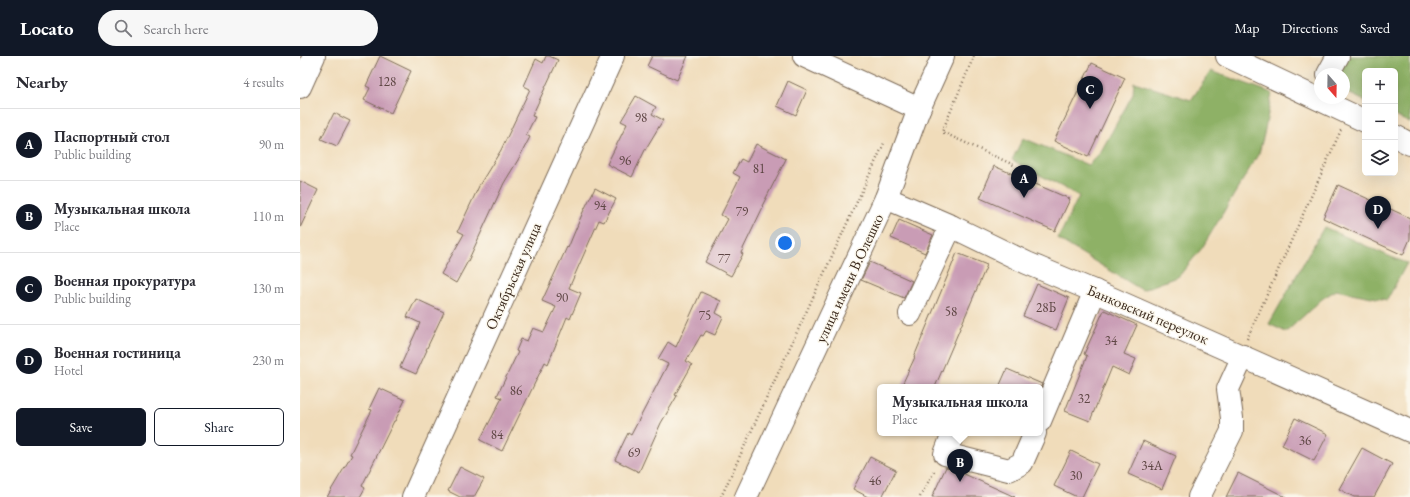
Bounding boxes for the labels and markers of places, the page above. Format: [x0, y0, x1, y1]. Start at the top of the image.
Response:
pin: C [1077, 76, 1103, 109]
pin: A [1011, 165, 1037, 198]
pin: D [1365, 196, 1391, 229]
pin: B [947, 449, 973, 482]

